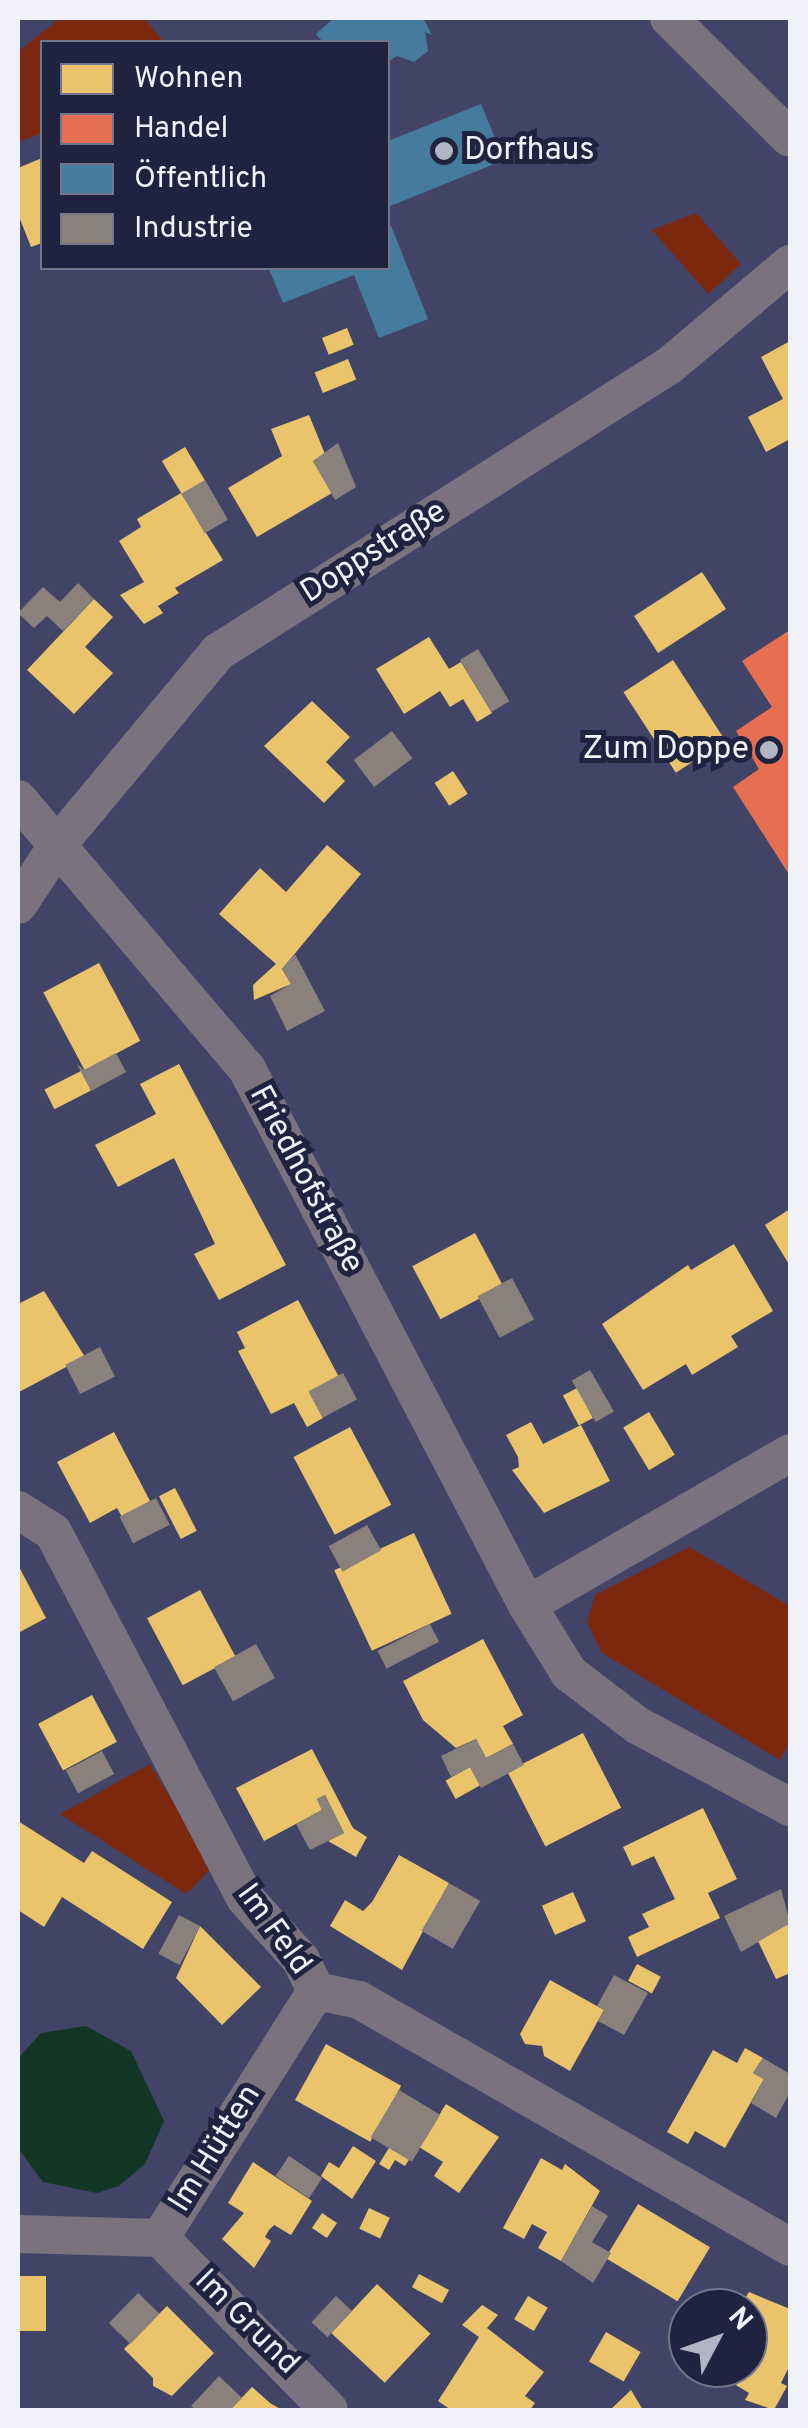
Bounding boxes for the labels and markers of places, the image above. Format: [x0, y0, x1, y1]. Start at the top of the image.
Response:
place label: Dorfhaus [464, 132, 595, 170]
marker: Dorfhaus [433, 140, 455, 162]
place label: Zum Doppe [583, 731, 749, 769]
marker: Zum Doppe [758, 739, 780, 761]

